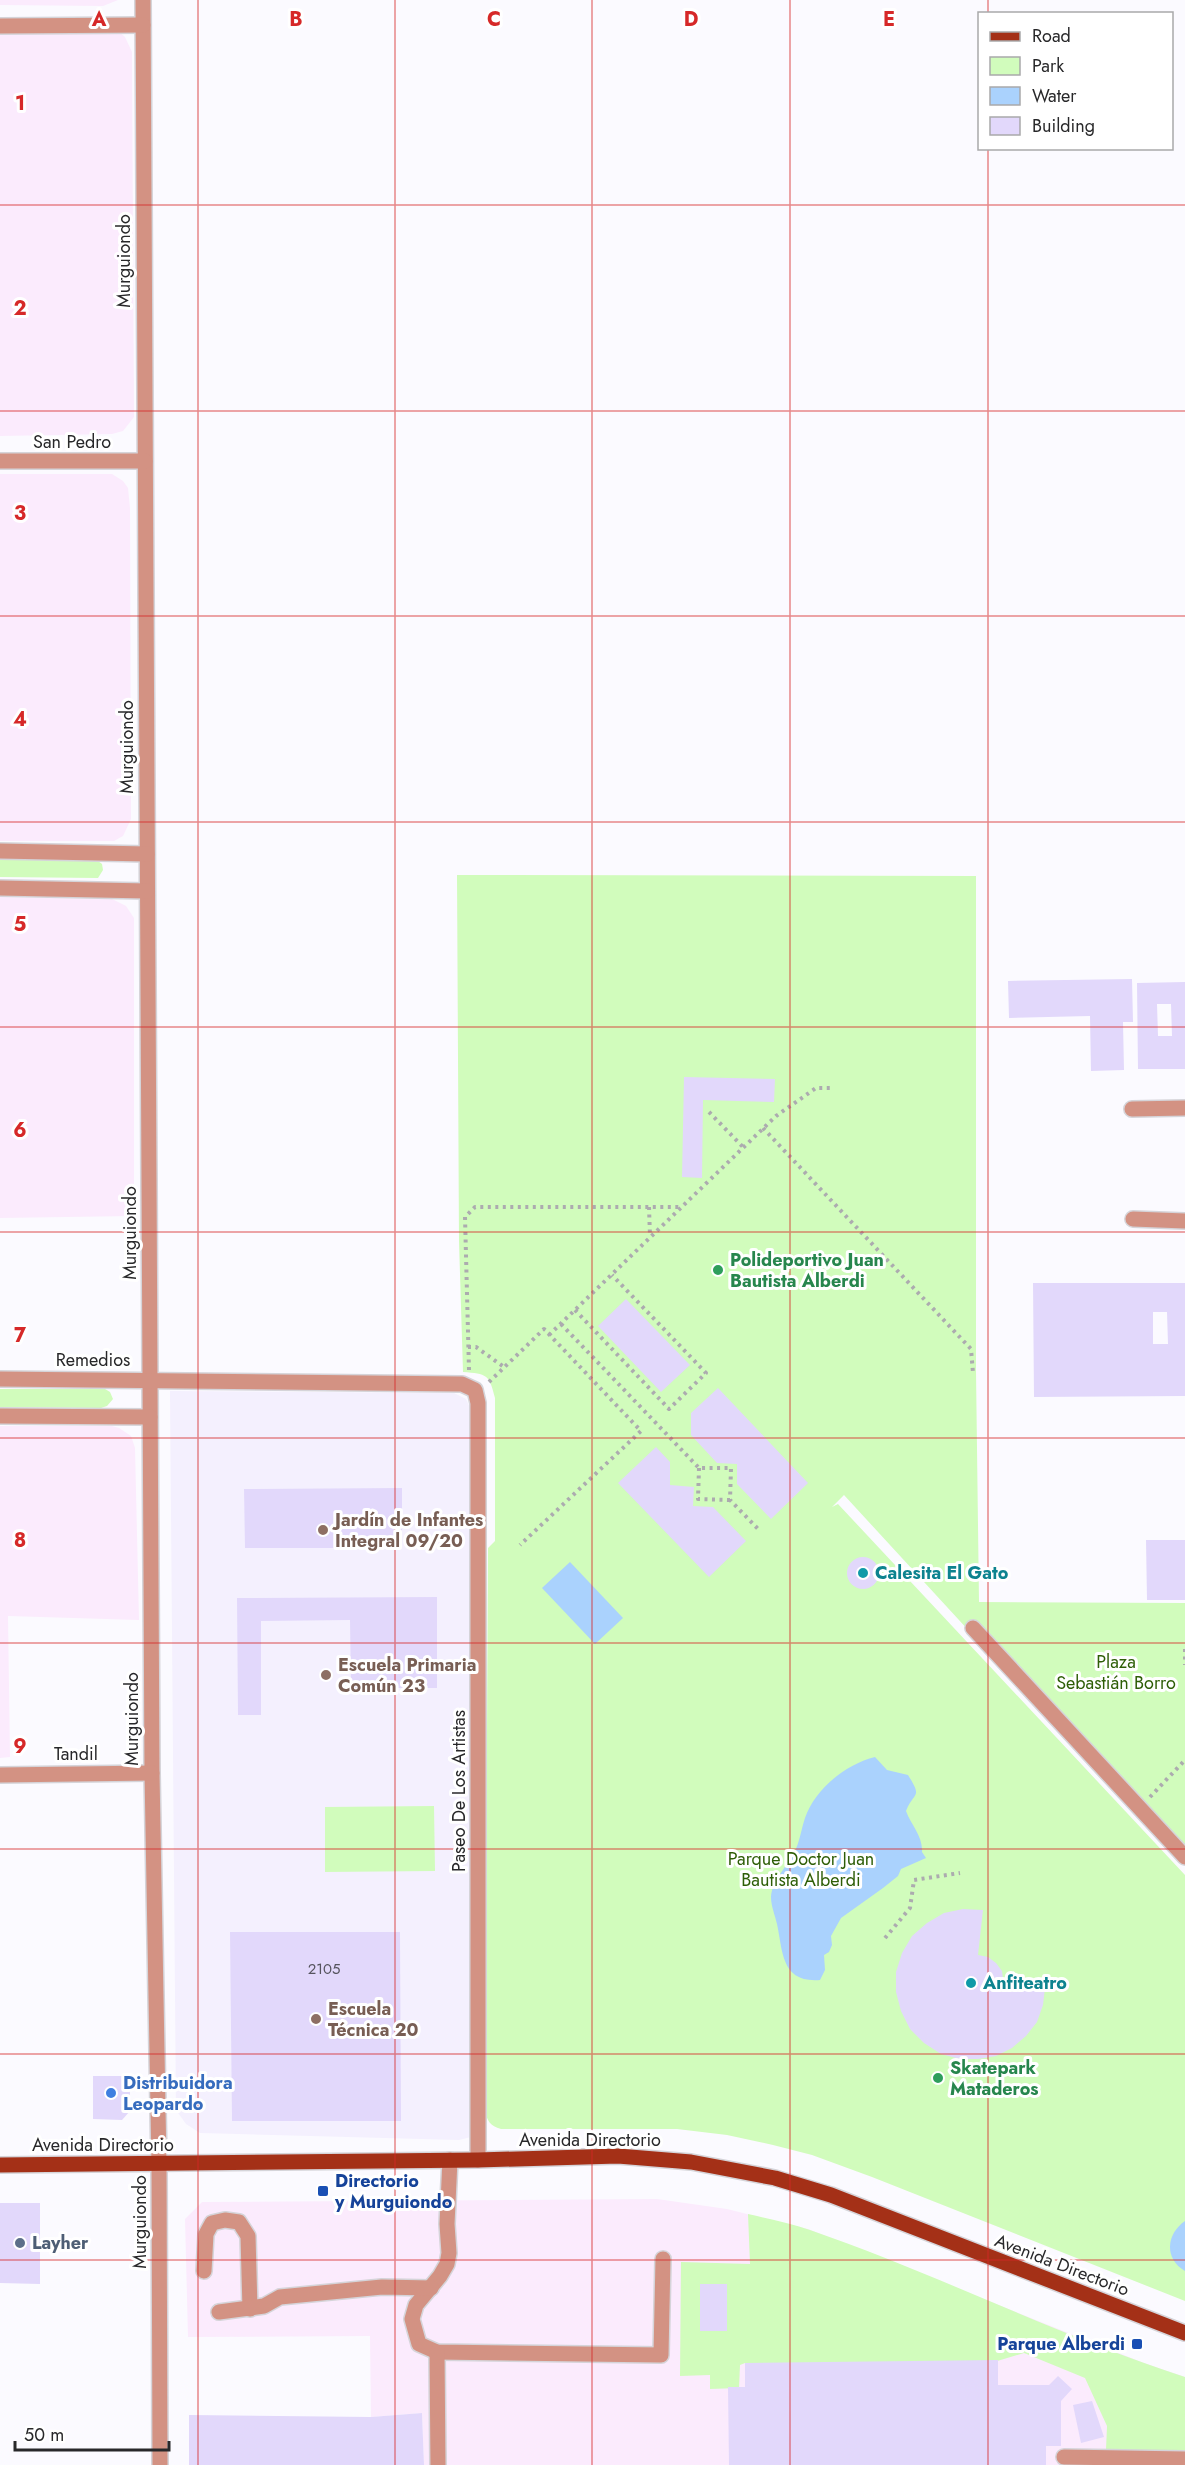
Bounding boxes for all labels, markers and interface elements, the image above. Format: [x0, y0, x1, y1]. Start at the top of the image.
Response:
text: A [91, 5, 107, 34]
text: B [289, 5, 303, 34]
text: C [487, 5, 501, 34]
text: D [684, 5, 698, 34]
text: E [883, 5, 895, 34]
legend [978, 12, 1173, 150]
text: Road [1032, 23, 1071, 49]
text: Park [1032, 53, 1064, 79]
text: Water [1032, 83, 1077, 109]
text: 1 [15, 89, 25, 118]
text: Building [1032, 113, 1095, 139]
street label: Murguiondo [111, 214, 137, 308]
text: 2 [13, 294, 27, 323]
street label: San Pedro [33, 429, 111, 455]
text: 3 [14, 499, 26, 528]
street label: Murguiondo [114, 700, 140, 794]
text: 4 [13, 705, 27, 734]
text: 5 [14, 910, 27, 939]
text: 6 [13, 1116, 27, 1145]
street label: Murguiondo [117, 1186, 143, 1280]
place label: Polideportivo Juan Bautista Alberdi [730, 1247, 884, 1294]
marker: Polideportivo Juan Bautista Alberdi [711, 1263, 725, 1277]
text: 7 [14, 1321, 27, 1350]
street label: Remedios [56, 1347, 130, 1373]
place label: Jardín de Infantes Integral 09/20 [332, 1507, 483, 1554]
marker: Jardín de Infantes Integral 09/20 [316, 1523, 330, 1537]
text: 8 [14, 1526, 26, 1555]
place label: Calesita El Gato [875, 1560, 1009, 1586]
marker: Calesita El Gato [856, 1566, 870, 1580]
park label: Plaza Sebastián Borro [1056, 1649, 1176, 1696]
place label: Escuela Primaria Común 23 [338, 1652, 476, 1699]
marker: Escuela Primaria Común 23 [319, 1668, 333, 1682]
street label: Murguiondo [119, 1672, 145, 1766]
street label: Paseo De Los Artistas [446, 1710, 472, 1872]
text: 9 [13, 1732, 27, 1761]
street label: Tandil [54, 1741, 98, 1767]
park label: Parque Doctor Juan Bautista Alberdi [728, 1846, 874, 1893]
house number: 2105 [308, 1958, 340, 1980]
place label: Anfiteatro [982, 1970, 1067, 1996]
marker: Anfiteatro [964, 1976, 978, 1990]
place label: Escuela Técnica 20 [328, 1996, 419, 2043]
marker: Escuela Técnica 20 [309, 2012, 323, 2026]
place label: Skatepark Mataderos [950, 2055, 1039, 2102]
place label: Distribuidora Leopardo [123, 2070, 233, 2117]
marker: Skatepark Mataderos [931, 2071, 945, 2085]
marker: Distribuidora Leopardo [104, 2086, 118, 2100]
street label: Avenida Directorio [519, 2127, 661, 2153]
street label: Avenida Directorio [32, 2132, 174, 2158]
place label: Directorio y Murguiondo [334, 2168, 453, 2215]
street label: Murguiondo [127, 2175, 153, 2269]
marker: Directorio y Murguiondo [316, 2184, 330, 2198]
street label: Avenida Directorio [991, 2227, 1133, 2303]
place label: Layher [32, 2230, 89, 2256]
marker: Layher [13, 2236, 27, 2250]
place label: Parque Alberdi [997, 2331, 1125, 2357]
marker: Parque Alberdi [1130, 2337, 1144, 2351]
scale bar [15, 2414, 170, 2452]
text: 50 m [24, 2422, 64, 2448]

